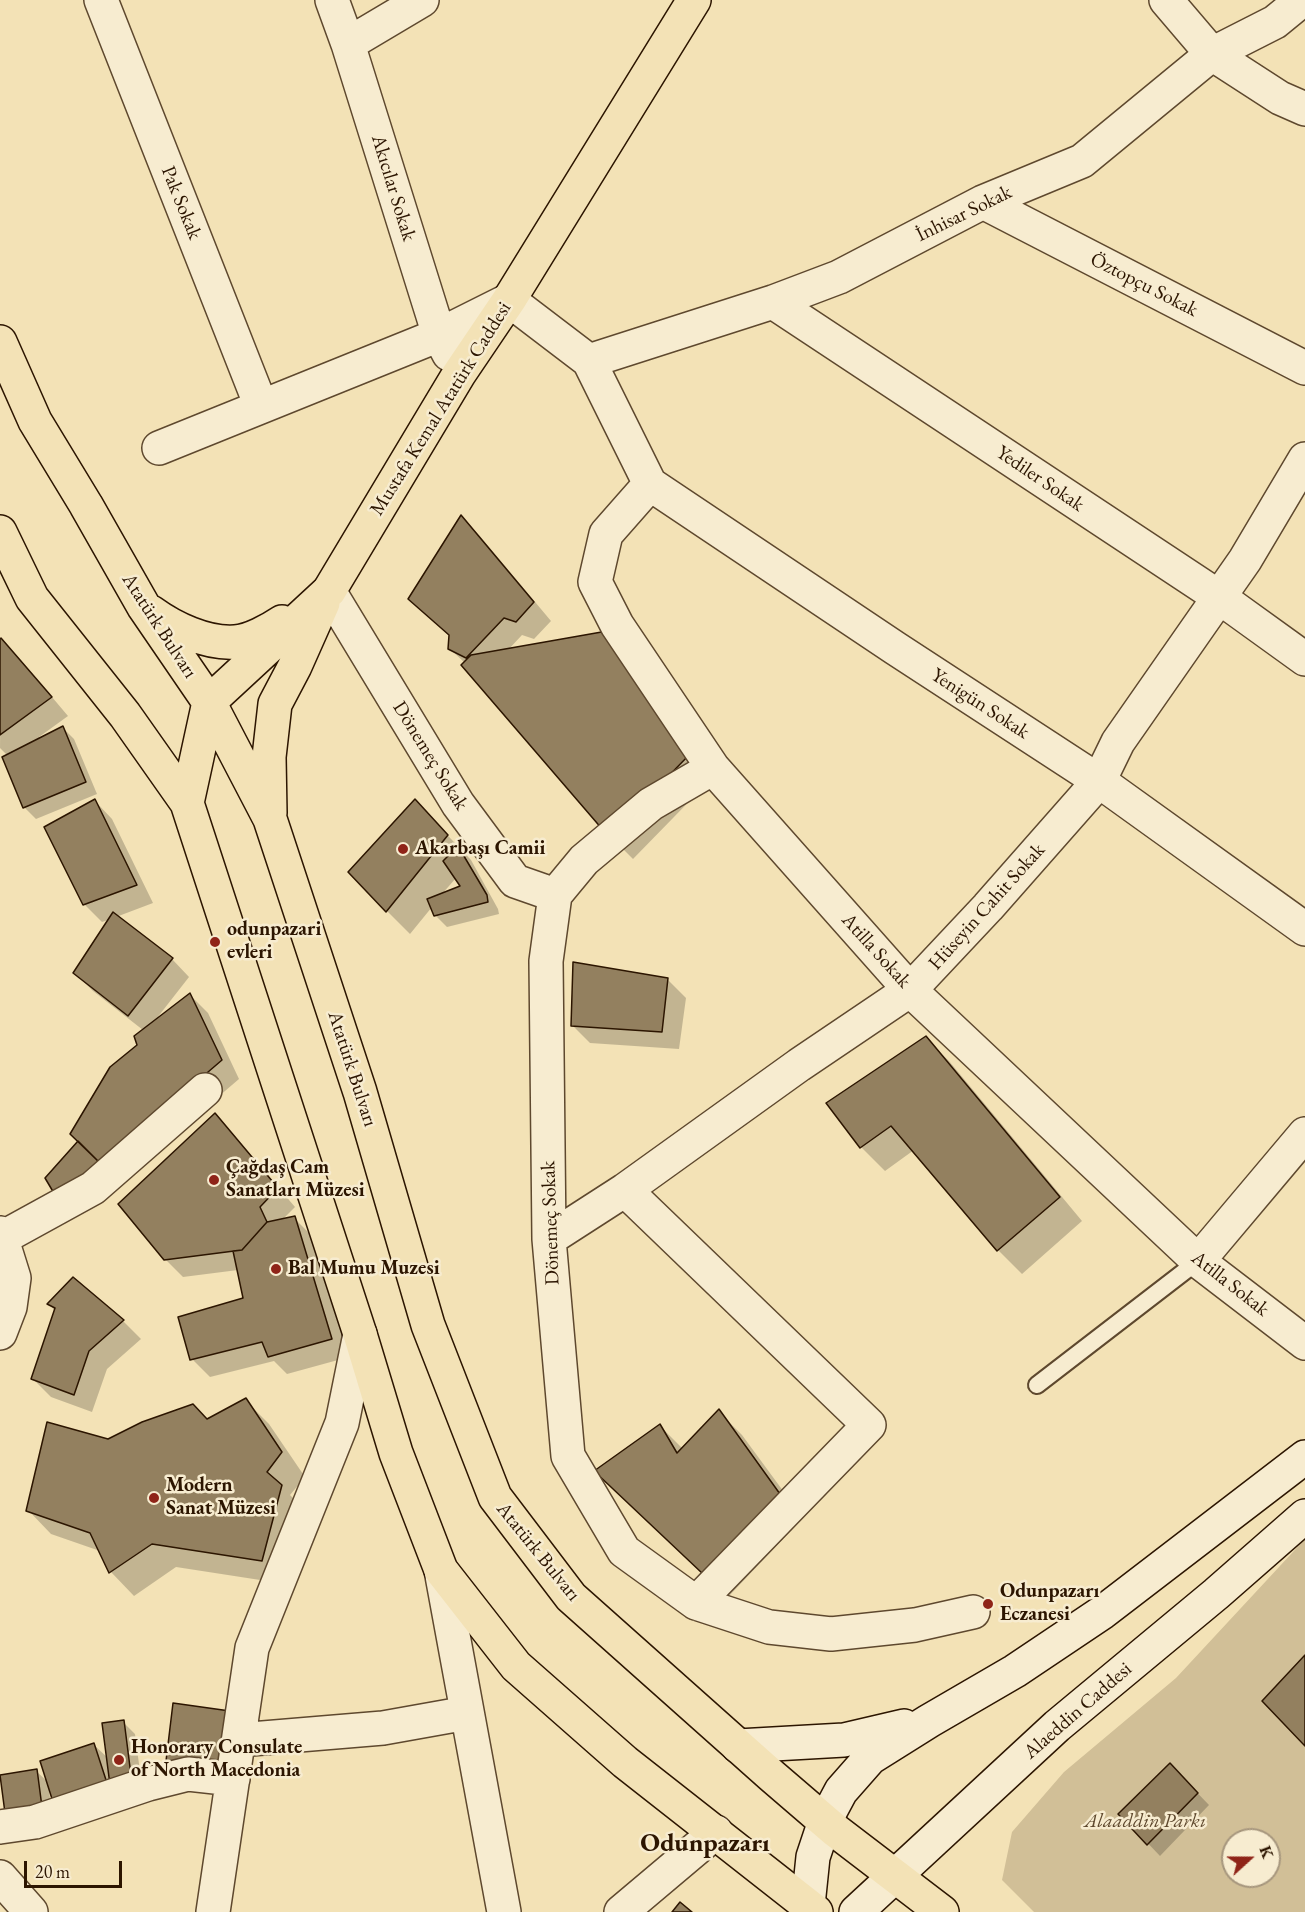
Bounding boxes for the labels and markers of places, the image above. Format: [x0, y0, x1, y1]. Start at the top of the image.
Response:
place label: Akarbaşı Camii [415, 837, 545, 861]
marker: Akarbaşı Camii [396, 842, 410, 856]
place label: odunpazari evleri [227, 918, 321, 965]
marker: odunpazari evleri [208, 935, 222, 949]
place label: Çağdaş Cam Sanatları Müzesi [226, 1156, 365, 1203]
marker: Çağdaş Cam Sanatları Müzesi [207, 1173, 221, 1187]
place label: Bal Mumu Muzesi [288, 1257, 440, 1281]
marker: Bal Mumu Muzesi [269, 1262, 283, 1276]
place label: Modern Sanat Müzesi [166, 1474, 276, 1521]
marker: Modern Sanat Müzesi [147, 1491, 161, 1505]
place label: Odunpazarı Eczanesi [1000, 1580, 1099, 1627]
marker: Odunpazarı Eczanesi [981, 1597, 995, 1611]
place label: Honorary Consulate of North Macedonia [131, 1736, 302, 1783]
marker: Honorary Consulate of North Macedonia [112, 1753, 126, 1767]

